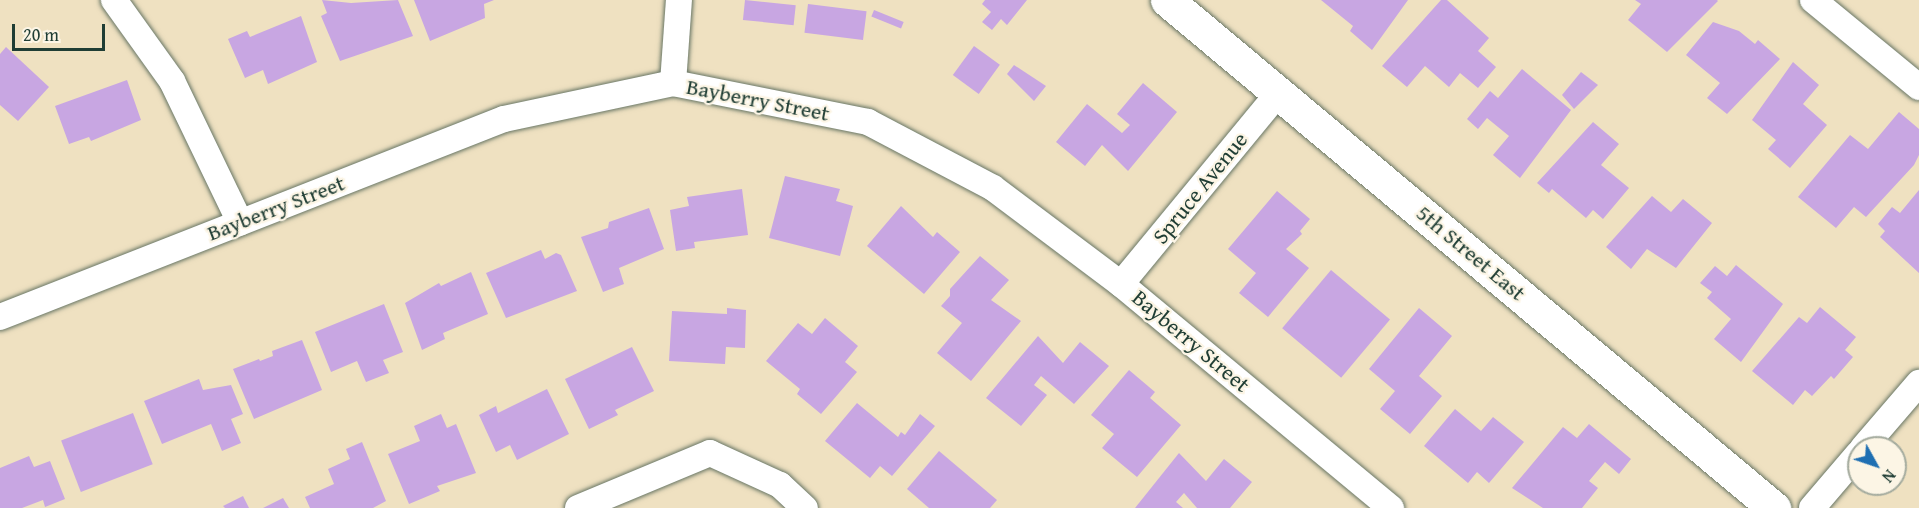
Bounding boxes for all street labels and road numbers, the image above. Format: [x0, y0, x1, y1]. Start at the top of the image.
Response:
street label: Bayberry Street [684, 73, 832, 127]
street label: Spruce Avenue [1147, 127, 1253, 249]
street label: Bayberry Street [204, 170, 348, 246]
street label: 5th Street East [1411, 200, 1531, 306]
street label: Bayberry Street [1127, 284, 1255, 398]

